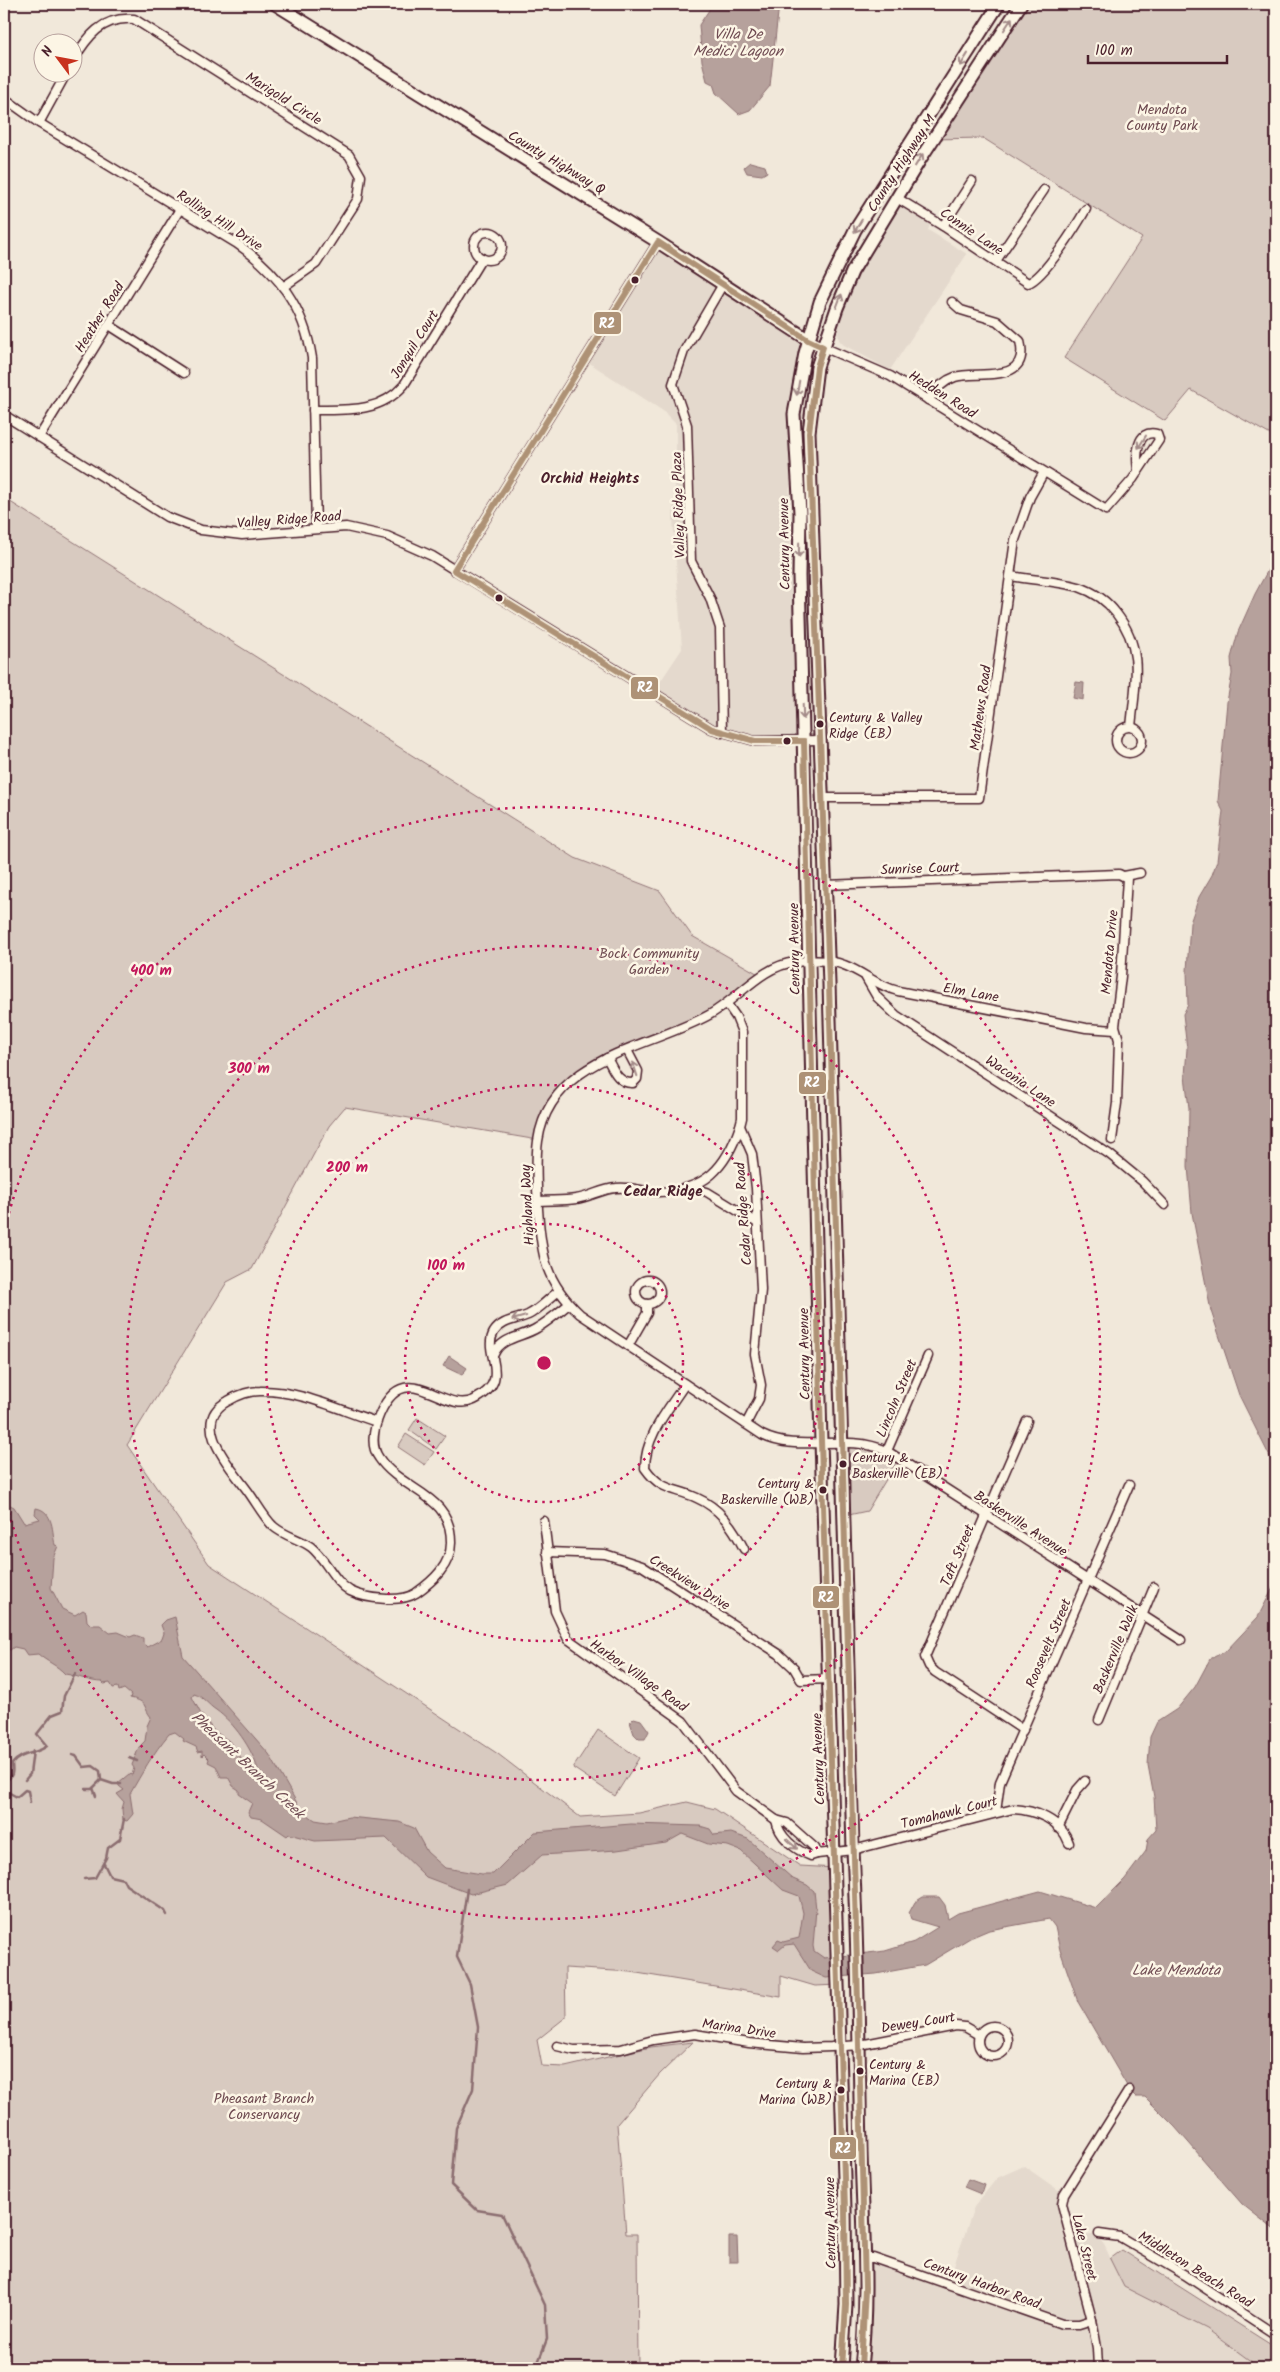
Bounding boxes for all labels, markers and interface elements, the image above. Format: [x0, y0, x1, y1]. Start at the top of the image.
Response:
one-way arrow [1003, 18, 1013, 32]
water label: Villa De Medici Lagoon [693, 23, 784, 64]
north arrow [32, 32, 82, 82]
scale bar [1088, 32, 1226, 64]
text: 100 m [1095, 39, 1133, 63]
text: N [36, 42, 60, 61]
one-way arrow [958, 52, 968, 66]
street label: Marigold Circle [241, 66, 327, 132]
park label: Mendota County Park [1126, 99, 1198, 137]
street label: County Highway M [862, 110, 942, 217]
street label: County Highway Q [503, 125, 610, 201]
one-way arrow [915, 154, 925, 168]
street label: Rolling Hill Drive [172, 185, 267, 257]
street label: Connie Lane [935, 202, 1008, 262]
one-way arrow [852, 219, 862, 233]
unlabelled marker [630, 275, 640, 285]
street label: Heather Road [69, 277, 131, 357]
one-way arrow [835, 294, 844, 310]
street label: Jonquil Court [385, 305, 445, 383]
line badge: R2 [593, 311, 622, 335]
text: R2 [599, 313, 615, 335]
street label: Hedden Road [904, 365, 982, 425]
one-way arrow [793, 379, 803, 395]
one-way arrow [1136, 435, 1146, 449]
street label: Valley Ridge Plaza [666, 451, 692, 559]
district label: Orchid Heights [541, 467, 639, 491]
street label: Century Avenue [773, 497, 797, 590]
street label: Valley Ridge Road [236, 505, 343, 535]
one-way arrow [794, 541, 804, 557]
unlabelled marker [494, 593, 504, 603]
street label: Mathews Road [964, 663, 998, 752]
line badge: R2 [630, 676, 659, 700]
text: R2 [637, 677, 653, 699]
one-way arrow [799, 704, 808, 720]
place label: Century & Valley Ridge (EB) [829, 708, 923, 745]
marker: Century & Valley Ridge (EB) [815, 719, 825, 729]
unlabelled marker [782, 736, 792, 746]
street label: Sunrise Court [880, 857, 960, 881]
street label: Century Avenue [783, 902, 807, 995]
street label: Mendota Drive [1095, 908, 1125, 995]
park label: Bock Community Garden [599, 943, 700, 981]
text: 400 m [130, 959, 172, 983]
street label: Elm Lane [941, 977, 1001, 1009]
street label: Waconia Lane [981, 1050, 1061, 1114]
text: 300 m [227, 1057, 270, 1081]
one-way arrow [630, 1061, 640, 1077]
line badge: R2 [798, 1071, 827, 1095]
text: R2 [804, 1072, 820, 1094]
text: 200 m [326, 1156, 368, 1180]
street label: Cedar Ridge Road [729, 1160, 759, 1266]
street label: Highland Way [515, 1163, 541, 1246]
district label: Cedar Ridge [623, 1180, 703, 1204]
text: 100 m [427, 1254, 465, 1278]
street label: Century Avenue [793, 1307, 817, 1400]
one-way arrow [511, 1313, 527, 1323]
centre of rings [535, 1354, 553, 1372]
street label: Lincoln Street [871, 1355, 923, 1441]
place label: Century & Baskerville (EB) [852, 1448, 943, 1485]
marker: Century & Baskerville (EB) [838, 1459, 848, 1469]
place label: Century & Baskerville (WB) [721, 1474, 814, 1511]
marker: Century & Baskerville (WB) [818, 1485, 828, 1495]
street label: Baskerville Avenue [969, 1485, 1072, 1563]
street label: Taft Street [935, 1520, 981, 1590]
street label: Creekview Drive [645, 1549, 735, 1617]
line badge: R2 [812, 1585, 840, 1609]
text: R2 [818, 1587, 834, 1609]
street label: Roosevelt Street [1020, 1595, 1078, 1692]
street label: Baskerville Walk [1087, 1601, 1145, 1697]
street label: Harbor Village Road [585, 1634, 693, 1718]
water label: Pheasant Branch Creek [185, 1706, 311, 1826]
street label: Century Avenue [806, 1712, 832, 1805]
street label: Tomahawk Court [899, 1790, 1000, 1836]
one-way arrow [785, 1838, 798, 1850]
water label: Lake Mendota [1132, 1959, 1221, 1983]
street label: Dewey Court [880, 2006, 957, 2040]
street label: Marina Drive [700, 2013, 778, 2045]
place label: Century & Marina (EB) [869, 2055, 940, 2092]
marker: Century & Marina (EB) [855, 2066, 865, 2076]
place label: Century & Marina (WB) [759, 2074, 832, 2111]
marker: Century & Marina (WB) [836, 2085, 846, 2095]
park label: Pheasant Branch Conservancy [214, 2088, 314, 2126]
line badge: R2 [829, 2136, 857, 2160]
text: R2 [835, 2138, 851, 2160]
street label: Century Avenue [819, 2176, 843, 2269]
street label: Lake Street [1065, 2211, 1103, 2284]
street label: Middleton Beach Road [1134, 2226, 1258, 2315]
street label: Century Harbor Road [920, 2252, 1044, 2316]

